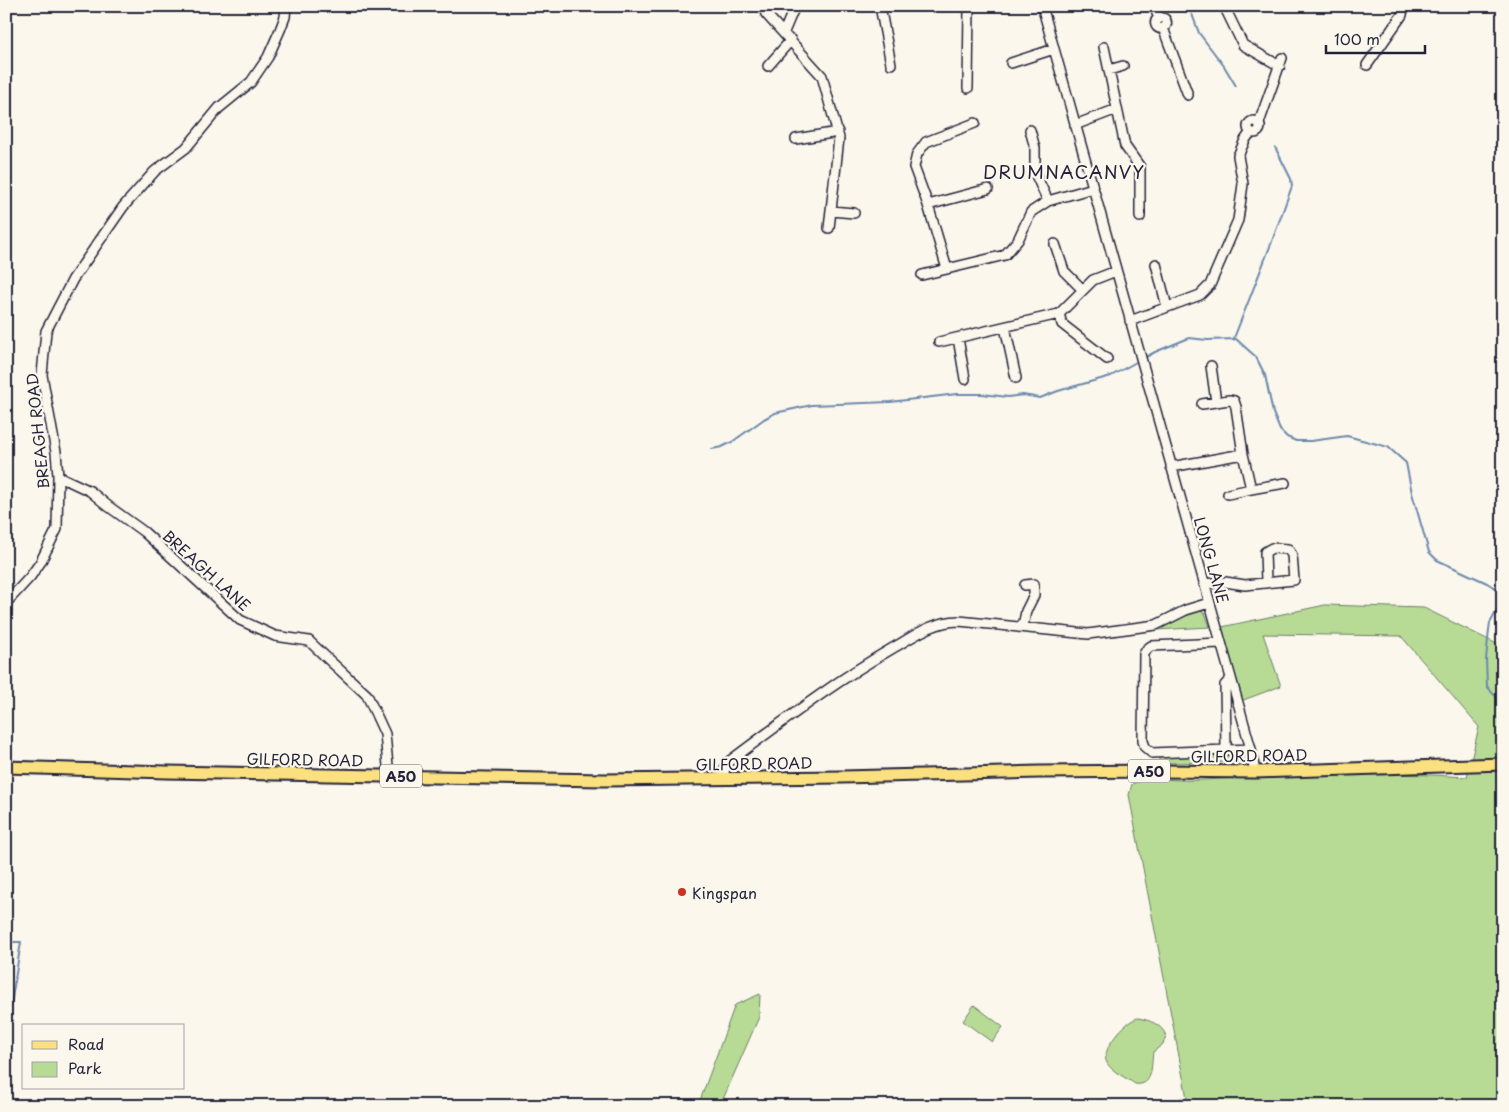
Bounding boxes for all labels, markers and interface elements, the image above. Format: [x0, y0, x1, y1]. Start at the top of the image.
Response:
scale bar [1326, 22, 1425, 54]
text: 100 m [1334, 27, 1380, 50]
district label: DRUMNACANVY [983, 158, 1145, 185]
street label: BREAGH ROAD [19, 372, 55, 490]
street label: LONG LANE [1189, 514, 1235, 606]
street label: BREAGH LANE [158, 524, 256, 616]
street label: GILFORD ROAD [1190, 742, 1308, 768]
street label: GILFORD ROAD [246, 746, 364, 772]
street label: GILFORD ROAD [695, 750, 813, 776]
road number: A50 [1128, 759, 1170, 782]
road number: A50 [380, 764, 422, 788]
place label: Kingspan [692, 881, 757, 904]
marker: Kingspan [676, 886, 688, 898]
legend [22, 1024, 185, 1090]
text: Road [68, 1032, 104, 1055]
text: Park [68, 1056, 102, 1079]

